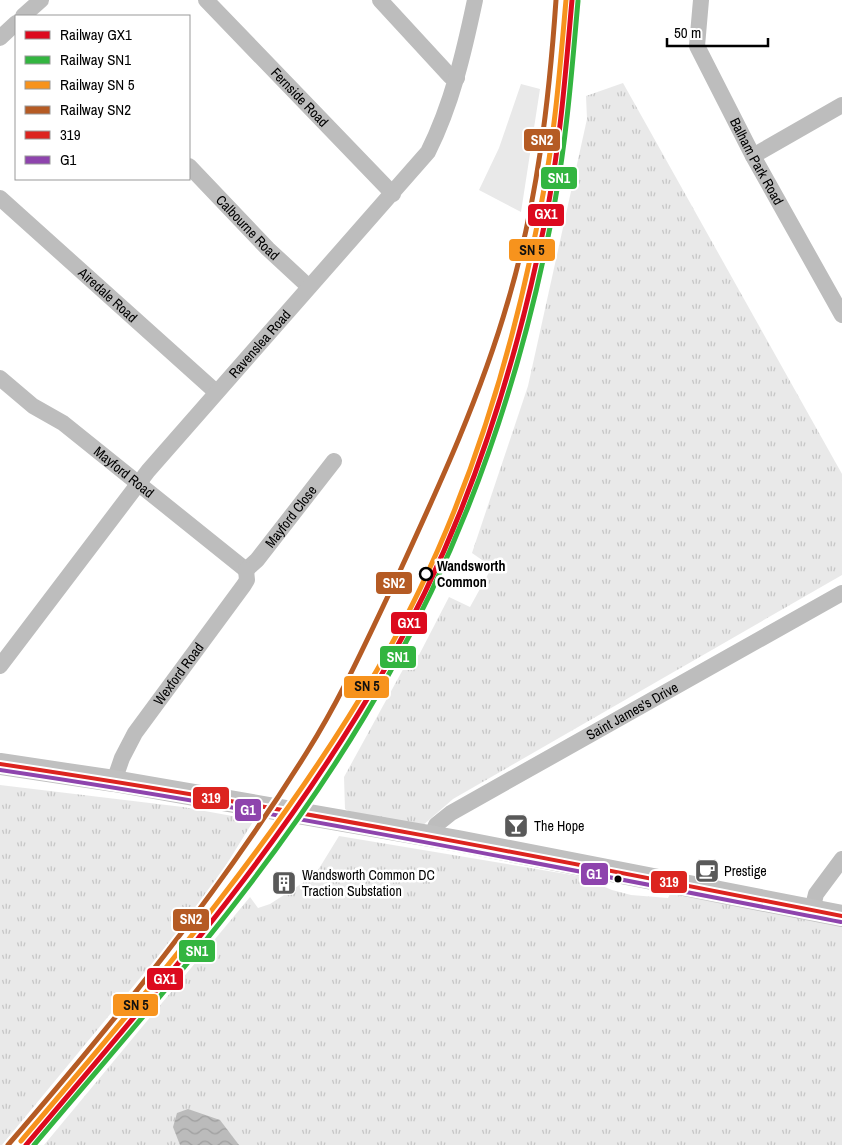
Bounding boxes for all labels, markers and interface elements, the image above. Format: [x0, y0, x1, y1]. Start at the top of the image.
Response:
legend [15, 15, 190, 180]
scale bar [667, 15, 768, 47]
text: 50 m [674, 22, 701, 43]
text: Railway GX1 [60, 24, 132, 45]
text: Railway SN1 [60, 49, 131, 70]
street label: Fernside Road [267, 64, 332, 131]
text: Railway SN 5 [60, 74, 135, 95]
text: Railway SN2 [60, 99, 131, 120]
street label: Balham Park Road [726, 115, 788, 208]
text: 319 [60, 124, 81, 145]
line badge: SN2 [523, 128, 561, 152]
text: SN2 [531, 131, 553, 149]
text: G1 [60, 149, 77, 170]
line badge: SN1 [540, 166, 578, 190]
text: SN1 [548, 169, 571, 187]
street label: Calbourne Road [212, 191, 283, 264]
line badge: GX1 [527, 203, 565, 227]
text: GX1 [535, 205, 558, 223]
line badge: SN 5 [508, 238, 556, 262]
text: SN 5 [519, 241, 545, 259]
street label: Airedale Road [74, 263, 141, 326]
street label: Ravenslea Road [225, 306, 294, 382]
street label: Mayford Road [90, 442, 158, 502]
street label: Mayford Close [261, 482, 321, 551]
place label: Wandsworth Common [437, 557, 505, 591]
marker: Wandsworth Common [419, 567, 433, 581]
line badge: SN2 [375, 571, 413, 595]
text: SN2 [383, 574, 405, 592]
line badge: GX1 [390, 611, 428, 635]
text: GX1 [398, 614, 421, 632]
street label: Wexford Road [150, 639, 208, 709]
line badge: SN1 [379, 645, 417, 669]
text: SN1 [387, 648, 410, 666]
line badge: SN 5 [343, 675, 390, 699]
text: SN 5 [354, 677, 380, 695]
street label: Saint James's Drive [583, 678, 681, 744]
line badge: 319 [192, 786, 230, 810]
text: 319 [201, 789, 221, 807]
line badge: G1 [234, 798, 262, 822]
text: G1 [240, 801, 256, 819]
bar icon: The Hope [503, 813, 529, 839]
place label: The Hope [534, 817, 584, 835]
cafe icon: Prestige [694, 858, 720, 884]
line badge: G1 [580, 862, 609, 886]
place label: Prestige [724, 862, 767, 880]
text: G1 [586, 865, 602, 883]
place label: Wandsworth Common DC Traction Substation [302, 866, 435, 900]
building icon: Wandsworth Common DC Traction Substation [271, 870, 297, 896]
line badge: 319 [650, 870, 688, 894]
text: 319 [659, 873, 679, 891]
unlabelled marker [613, 874, 623, 884]
line badge: SN2 [172, 908, 210, 932]
text: SN2 [180, 910, 202, 928]
line badge: SN1 [178, 939, 216, 963]
text: SN1 [186, 942, 209, 960]
line badge: GX1 [146, 967, 184, 991]
text: GX1 [154, 970, 177, 988]
line badge: SN 5 [112, 993, 159, 1017]
text: SN 5 [123, 996, 149, 1014]

